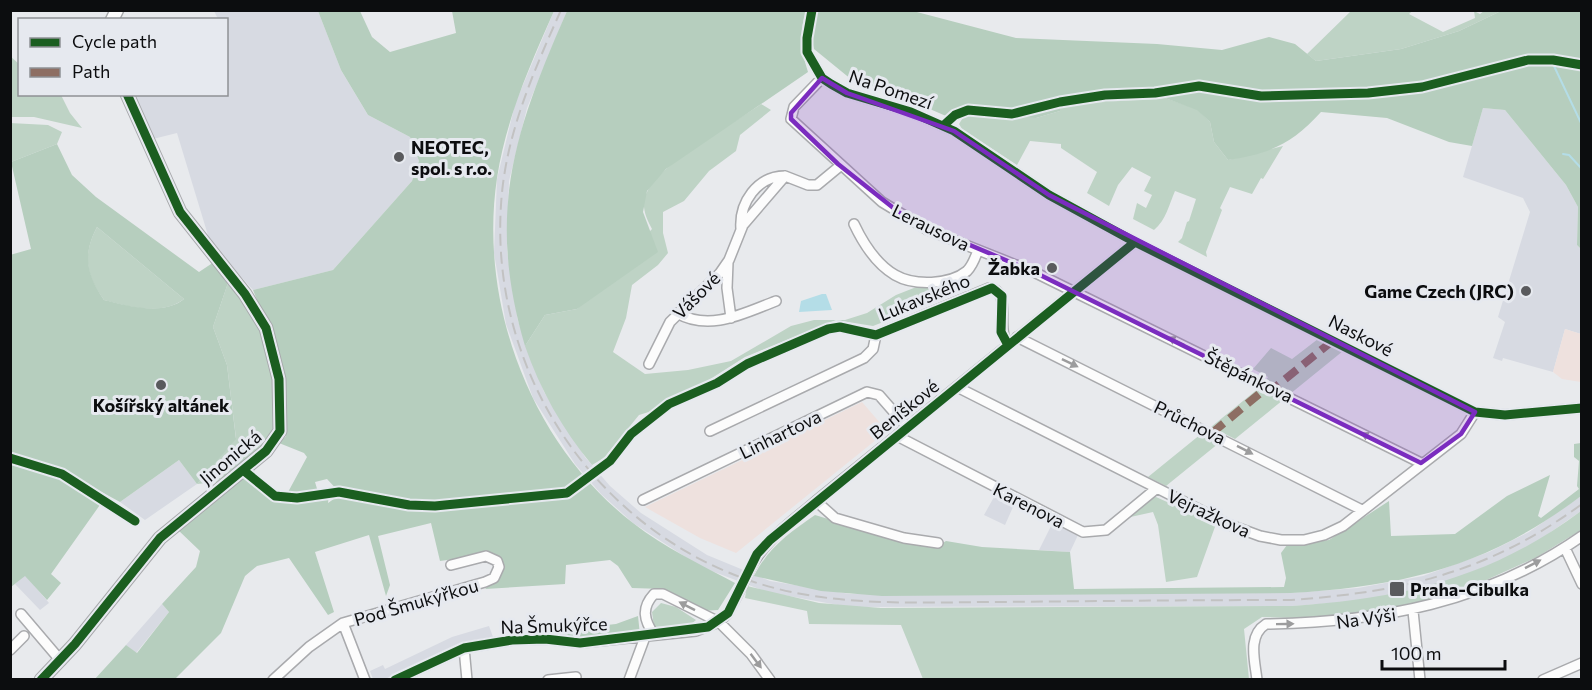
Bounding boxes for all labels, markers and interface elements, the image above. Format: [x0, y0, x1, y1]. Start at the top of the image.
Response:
legend [18, 18, 228, 96]
text: Cycle path [72, 30, 157, 52]
text: Path [72, 60, 110, 82]
street label: Na Pomezí [846, 64, 937, 114]
place label: NEOTEC, spol. s r.o. [411, 136, 492, 179]
marker: NEOTEC, spol. s r.o. [392, 150, 406, 164]
street label: Lerausova [889, 199, 973, 255]
place label: Žabka [988, 257, 1040, 279]
marker: Žabka [1045, 261, 1059, 275]
street label: Vášové [668, 267, 724, 323]
street label: Lukavského [875, 269, 973, 325]
place label: Game Czech (JRC) [1364, 280, 1514, 302]
marker: Game Czech (JRC) [1519, 284, 1533, 298]
street label: Naskové [1325, 309, 1397, 361]
one-way arrow [1167, 336, 1184, 345]
street label: Štěpánkova [1201, 345, 1297, 407]
one-way arrow [1061, 359, 1078, 368]
street label: Beníškové [865, 375, 943, 443]
marker: Košířský altánek [154, 378, 168, 392]
place label: Košířský altánek [93, 394, 230, 416]
street label: Průchova [1151, 395, 1229, 449]
street label: Linhartova [735, 405, 825, 463]
street label: Jinonická [195, 425, 265, 489]
one-way arrow [1361, 432, 1378, 441]
one-way arrow [1236, 445, 1253, 454]
street label: Karenova [990, 478, 1068, 532]
street label: Vejražkova [1164, 484, 1254, 542]
one-way arrow [1524, 559, 1541, 569]
street label: Pod Šmukýřkou [351, 574, 481, 630]
place label: Praha-Cibulka [1410, 578, 1529, 600]
marker: Praha-Cibulka [1388, 580, 1406, 598]
one-way arrow [678, 601, 695, 611]
street label: Na Výši [1335, 603, 1397, 633]
street label: Na Šmukýřce [500, 612, 608, 638]
one-way arrow [1275, 619, 1294, 629]
scale bar [1382, 633, 1505, 671]
text: 100 m [1391, 642, 1441, 664]
one-way arrow [749, 653, 761, 668]

